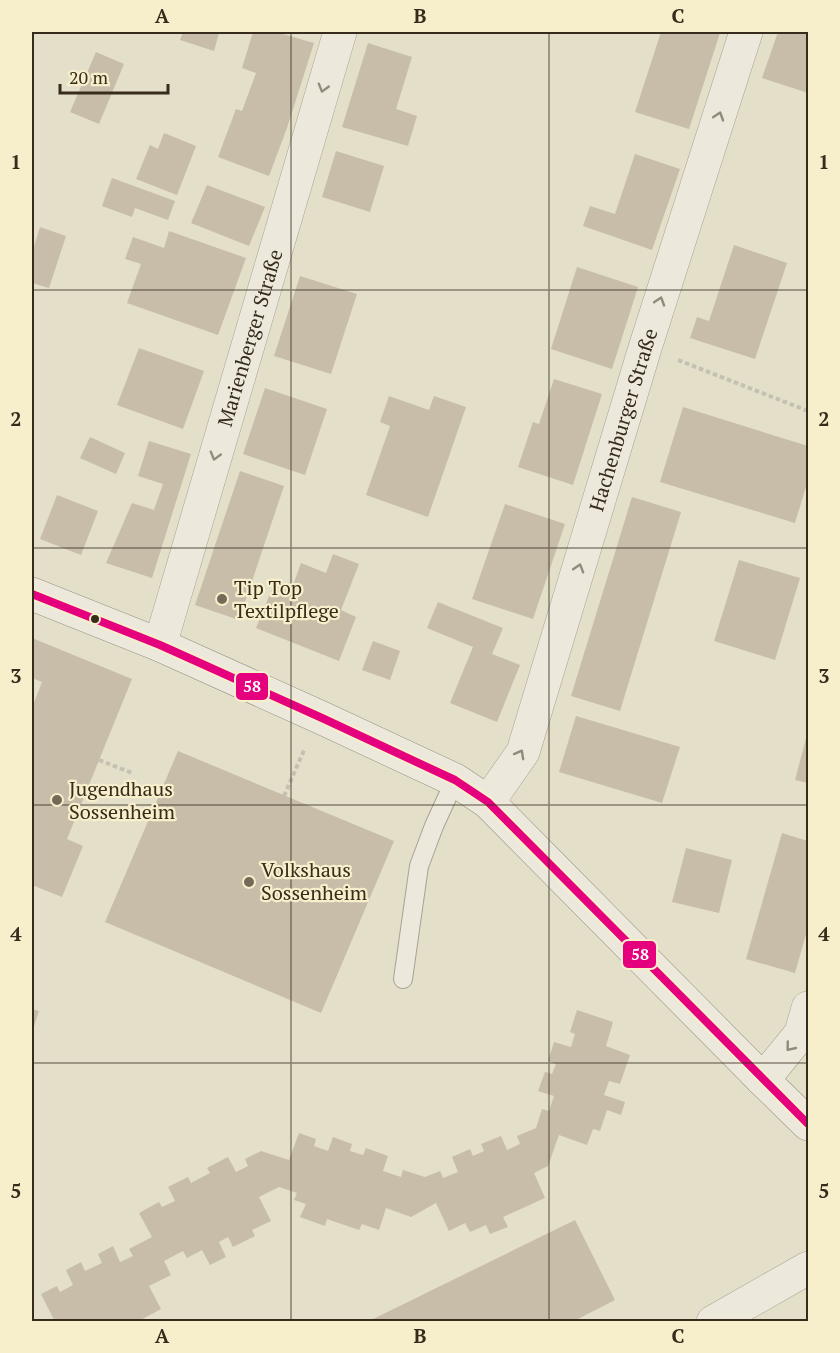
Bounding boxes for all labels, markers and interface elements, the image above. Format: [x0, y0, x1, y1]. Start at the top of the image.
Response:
text: A [155, 2, 170, 29]
text: B [414, 2, 427, 29]
text: C [671, 2, 685, 29]
scale bar [60, 57, 168, 95]
text: 20 m [69, 65, 109, 89]
one-way arrow [318, 82, 330, 93]
one-way arrow [712, 111, 725, 122]
text: 1 [10, 148, 22, 175]
text: 1 [818, 148, 830, 175]
street label: Marienberger Straße [211, 246, 289, 430]
one-way arrow [653, 296, 665, 307]
street label: Hachenburger Straße [582, 325, 663, 514]
text: 2 [10, 405, 22, 432]
text: 2 [818, 405, 830, 432]
one-way arrow [210, 450, 222, 461]
one-way arrow [572, 563, 584, 574]
place label: Tip Top Textilpflege [234, 574, 339, 624]
marker: Tip Top Textilpflege [215, 592, 229, 606]
unlabelled marker [89, 613, 101, 625]
text: 3 [10, 662, 22, 689]
text: 3 [818, 662, 830, 689]
line badge: 58 [235, 672, 269, 701]
text: 58 [243, 675, 261, 697]
one-way arrow [513, 750, 524, 760]
place label: Jugendhaus Sossenheim [69, 775, 175, 825]
marker: Jugendhaus Sossenheim [50, 793, 64, 807]
place label: Volkshaus Sossenheim [261, 856, 367, 906]
marker: Volkshaus Sossenheim [242, 875, 256, 889]
text: 4 [10, 920, 22, 947]
text: 4 [818, 920, 830, 947]
line badge: 58 [622, 940, 657, 969]
text: 58 [631, 943, 649, 965]
one-way arrow [787, 1040, 798, 1051]
text: 5 [10, 1177, 22, 1204]
text: 5 [818, 1177, 830, 1204]
text: A [155, 1322, 170, 1349]
text: B [414, 1322, 427, 1349]
text: C [671, 1322, 685, 1349]

